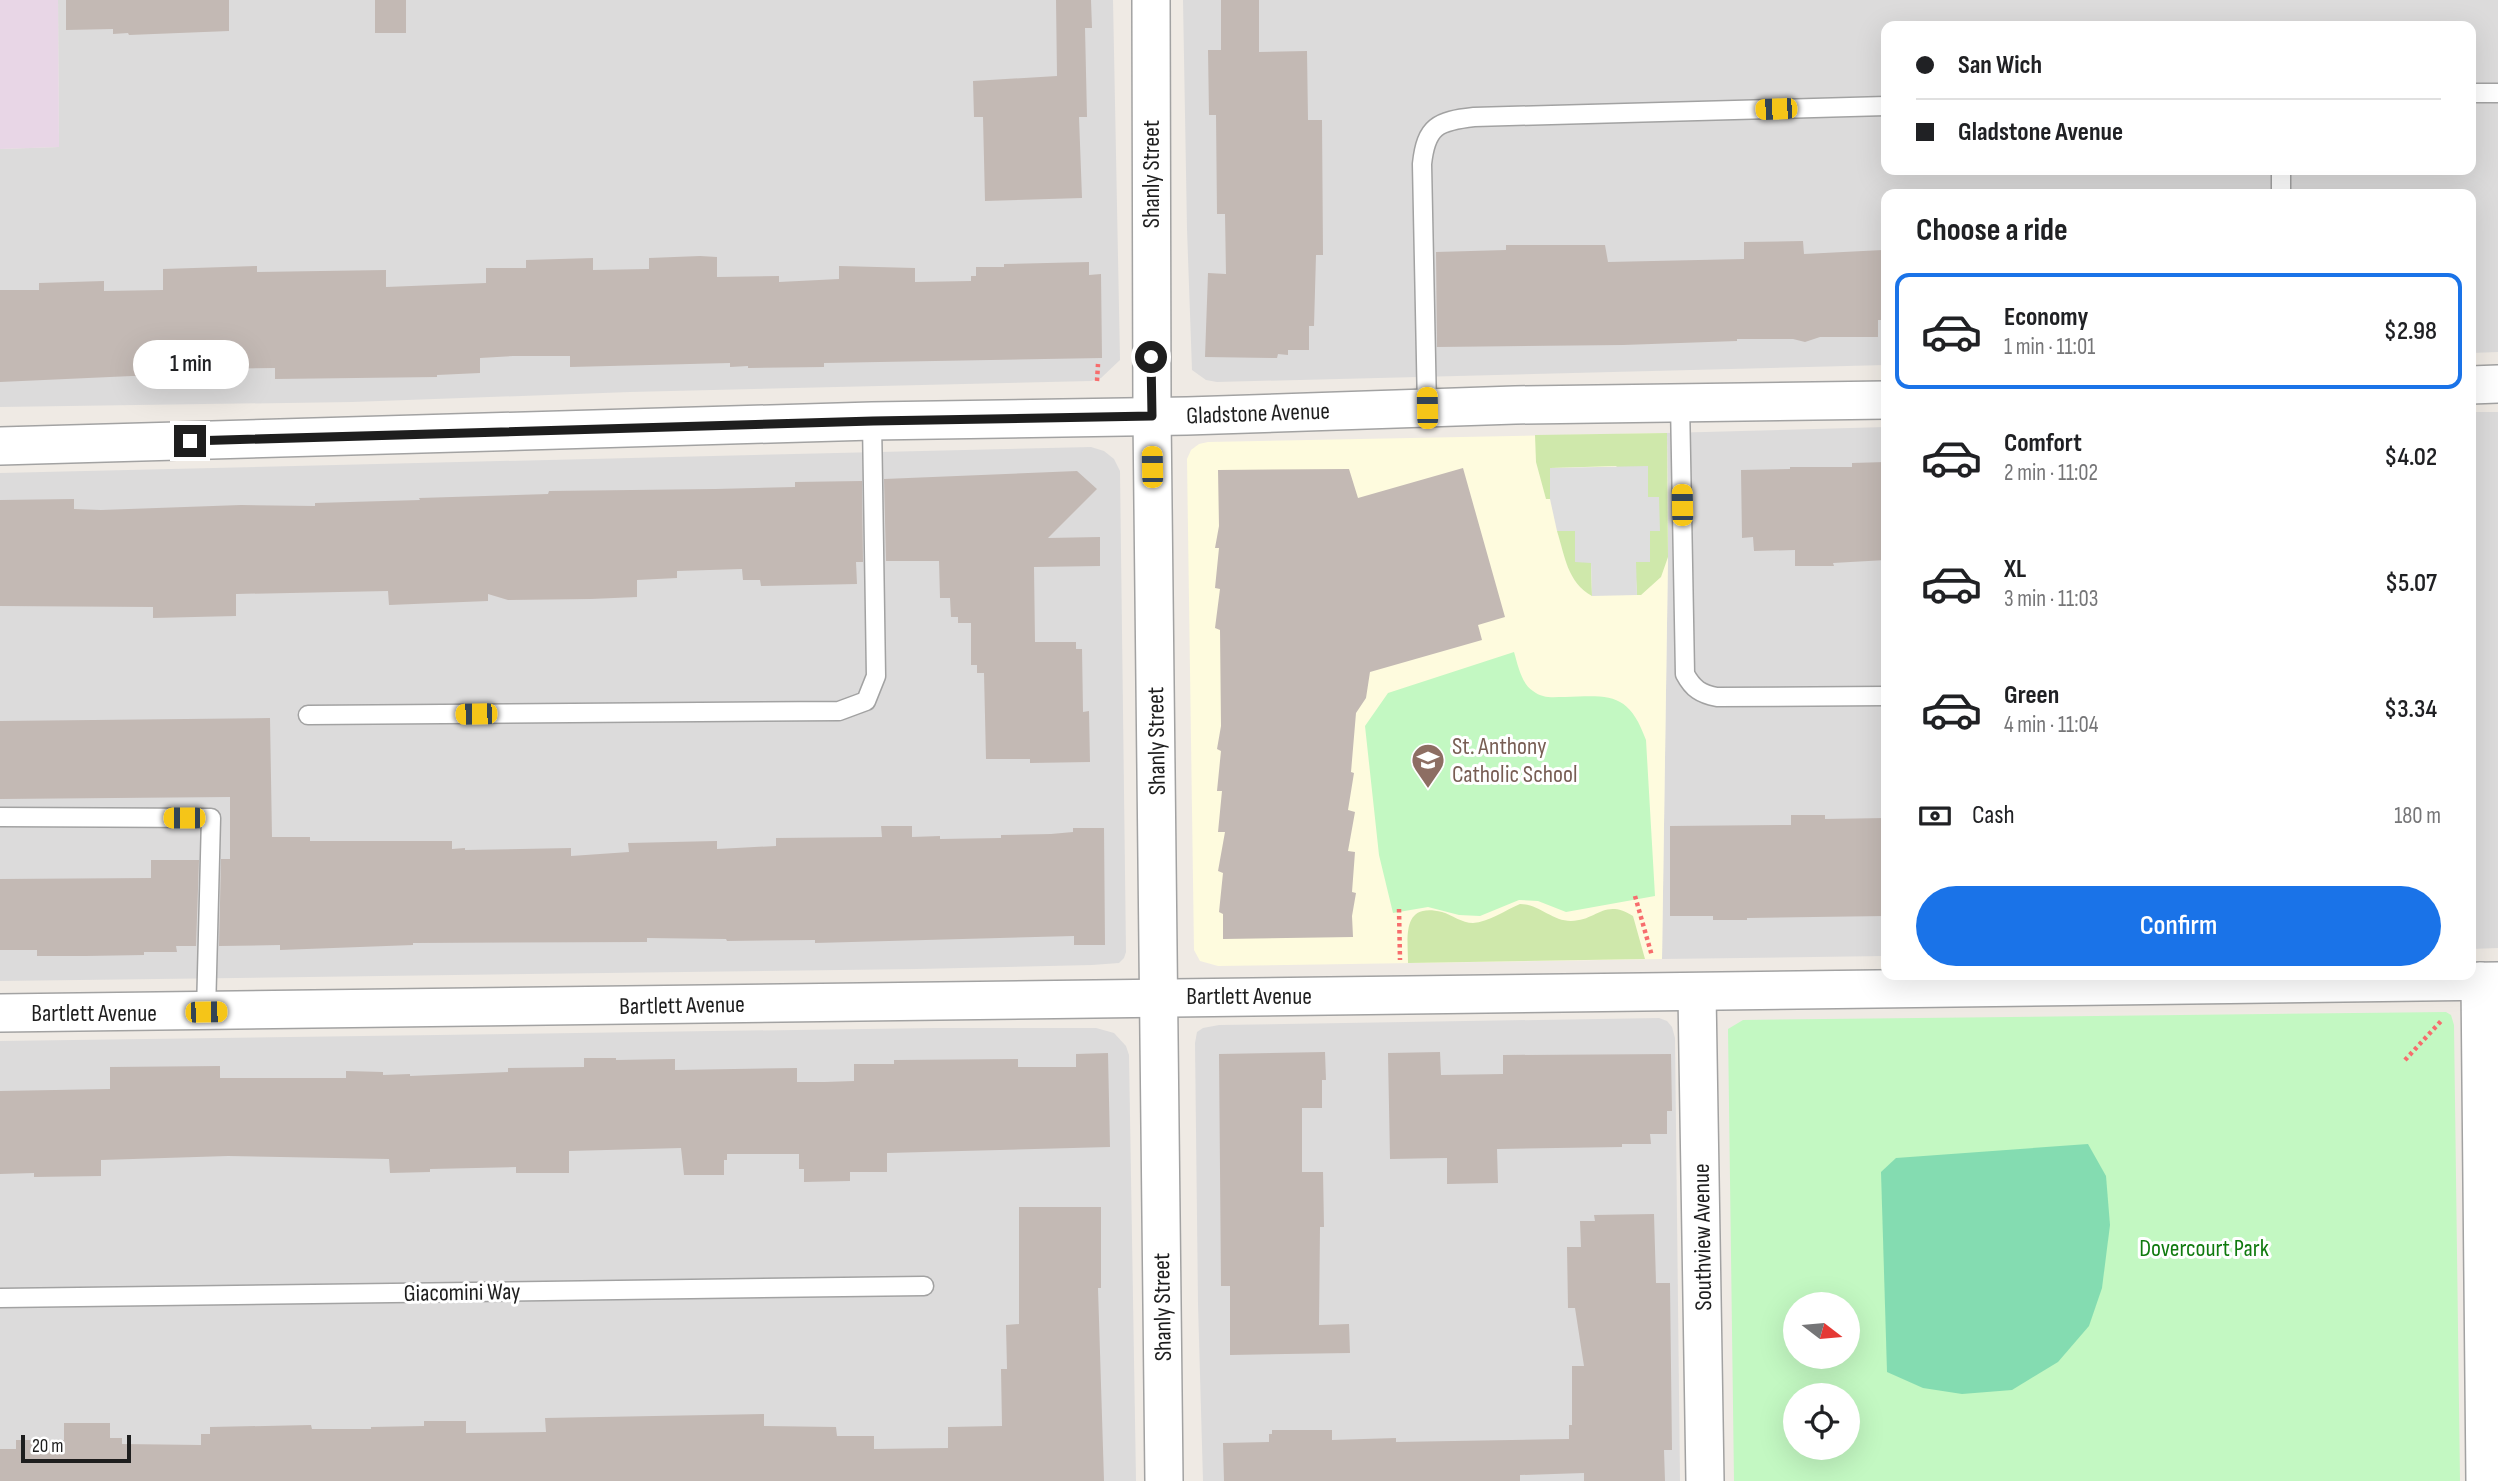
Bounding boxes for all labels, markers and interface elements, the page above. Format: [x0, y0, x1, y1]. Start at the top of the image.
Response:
text: San Wich [1958, 50, 2042, 81]
car [1755, 98, 1798, 120]
text: Gladstone Avenue [1958, 117, 2123, 148]
street label: Shanly Street [1137, 120, 1166, 228]
text: Choose a ride [1916, 211, 2068, 250]
icon: car [1920, 300, 1983, 363]
text: Economy [2004, 302, 2088, 333]
text: $2.98 [2384, 316, 2437, 347]
text: 1 min · 11:01 [2004, 333, 2095, 361]
callout: 1 min [132, 340, 248, 388]
route start [1135, 341, 1167, 373]
text: 1 min [170, 350, 212, 378]
car [1417, 387, 1438, 429]
street label: Gladstone Avenue [1186, 396, 1330, 431]
route end [174, 425, 206, 457]
icon: car [1920, 426, 1983, 489]
text: Comfort [2004, 428, 2082, 459]
text: $4.02 [2384, 442, 2437, 473]
car [1142, 446, 1163, 488]
text: 2 min · 11:02 [2004, 459, 2098, 487]
car [1672, 484, 1693, 526]
icon: car [1920, 552, 1983, 615]
text: XL [2004, 554, 2026, 585]
text: $5.07 [2385, 568, 2437, 599]
text: 3 min · 11:03 [2004, 585, 2098, 613]
icon: car [1920, 678, 1983, 741]
text: Green [2004, 680, 2059, 711]
street label: Shanly Street [1141, 687, 1172, 795]
text: $3.34 [2384, 694, 2437, 725]
car [455, 703, 498, 725]
text: 4 min · 11:04 [2004, 711, 2098, 739]
place label: St. Anthony Catholic School [1452, 732, 1577, 789]
school or university icon: St. Anthony Catholic School [1409, 741, 1447, 790]
icon: cash [1916, 797, 1954, 835]
text: Cash [1972, 800, 2015, 831]
text: 180 m [2394, 802, 2441, 830]
car [164, 808, 206, 829]
button: Confirm [1916, 886, 2441, 966]
street label: Bartlett Avenue [1186, 982, 1312, 1011]
street label: Bartlett Avenue [619, 990, 745, 1021]
street label: Bartlett Avenue [31, 999, 157, 1028]
car [185, 1001, 228, 1023]
street label: Southview Avenue [1687, 1163, 1718, 1311]
park label: Dovercourt Park [2139, 1234, 2269, 1263]
street label: Shanly Street [1147, 1253, 1178, 1361]
street label: Giacomini Way [403, 1277, 521, 1308]
north arrow [1783, 1292, 1860, 1368]
map controls [1783, 1292, 1860, 1460]
button: locate [1783, 1383, 1860, 1460]
scale bar [21, 1432, 131, 1464]
text: 20 m [32, 1435, 64, 1458]

